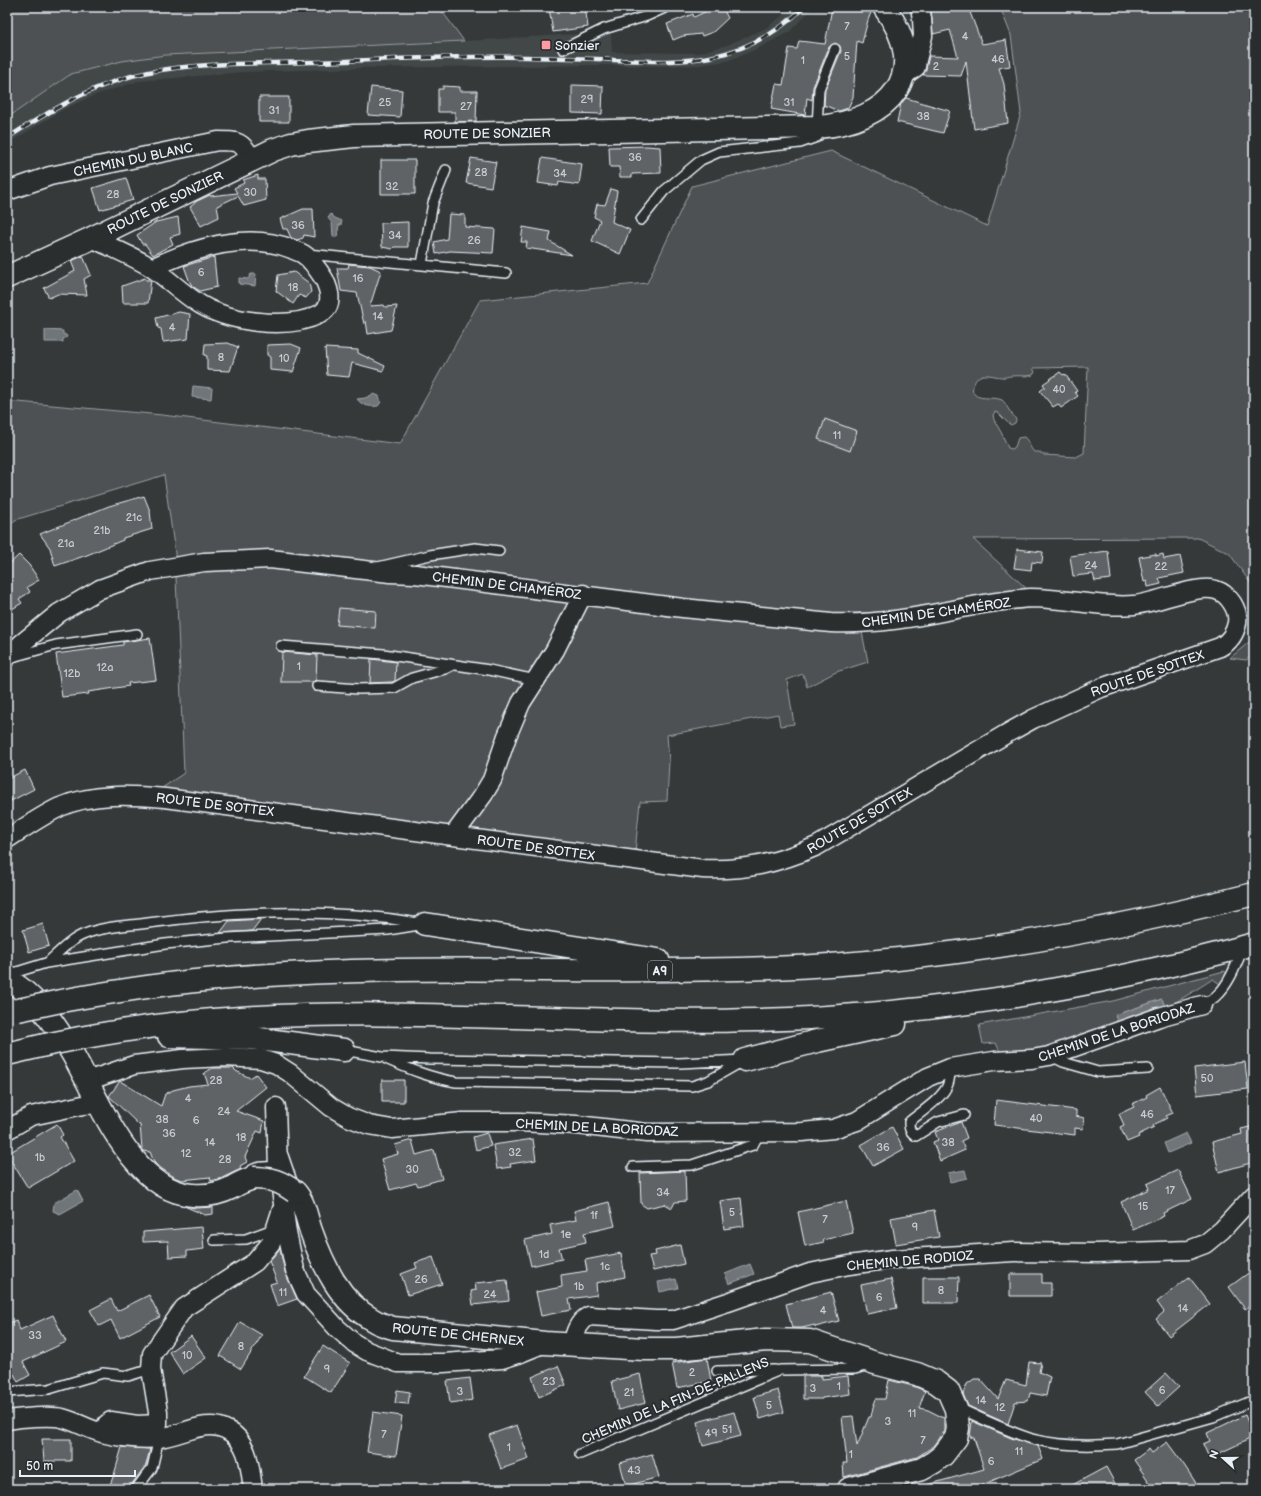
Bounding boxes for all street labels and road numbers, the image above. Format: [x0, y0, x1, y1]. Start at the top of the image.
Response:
street label: ROUTE DE SONZIER [423, 125, 551, 143]
street label: CHEMIN DU BLANC [72, 140, 194, 180]
street label: ROUTE DE SONZIER [105, 168, 226, 238]
street label: CHEMIN DE CHAMÉROZ [431, 569, 582, 603]
street label: CHEMIN DE CHAMÉROZ [861, 595, 1012, 631]
street label: ROUTE DE SOTTEX [1089, 647, 1207, 701]
street label: ROUTE DE SOTTEX [804, 784, 915, 857]
street label: ROUTE DE SOTTEX [155, 790, 275, 820]
street label: ROUTE DE SOTTEX [476, 832, 596, 864]
road number: A9 [648, 961, 672, 981]
street label: CHEMIN DE LA BORIODAZ [1036, 1000, 1196, 1066]
street label: CHEMIN DE LA BORIODAZ [515, 1116, 679, 1140]
street label: CHEMIN DE RODIOZ [846, 1247, 974, 1275]
street label: ROUTE DE CHERNEX [391, 1320, 525, 1350]
street label: CHEMIN DE LA FIN-DE-PALLENS [579, 1354, 772, 1448]

